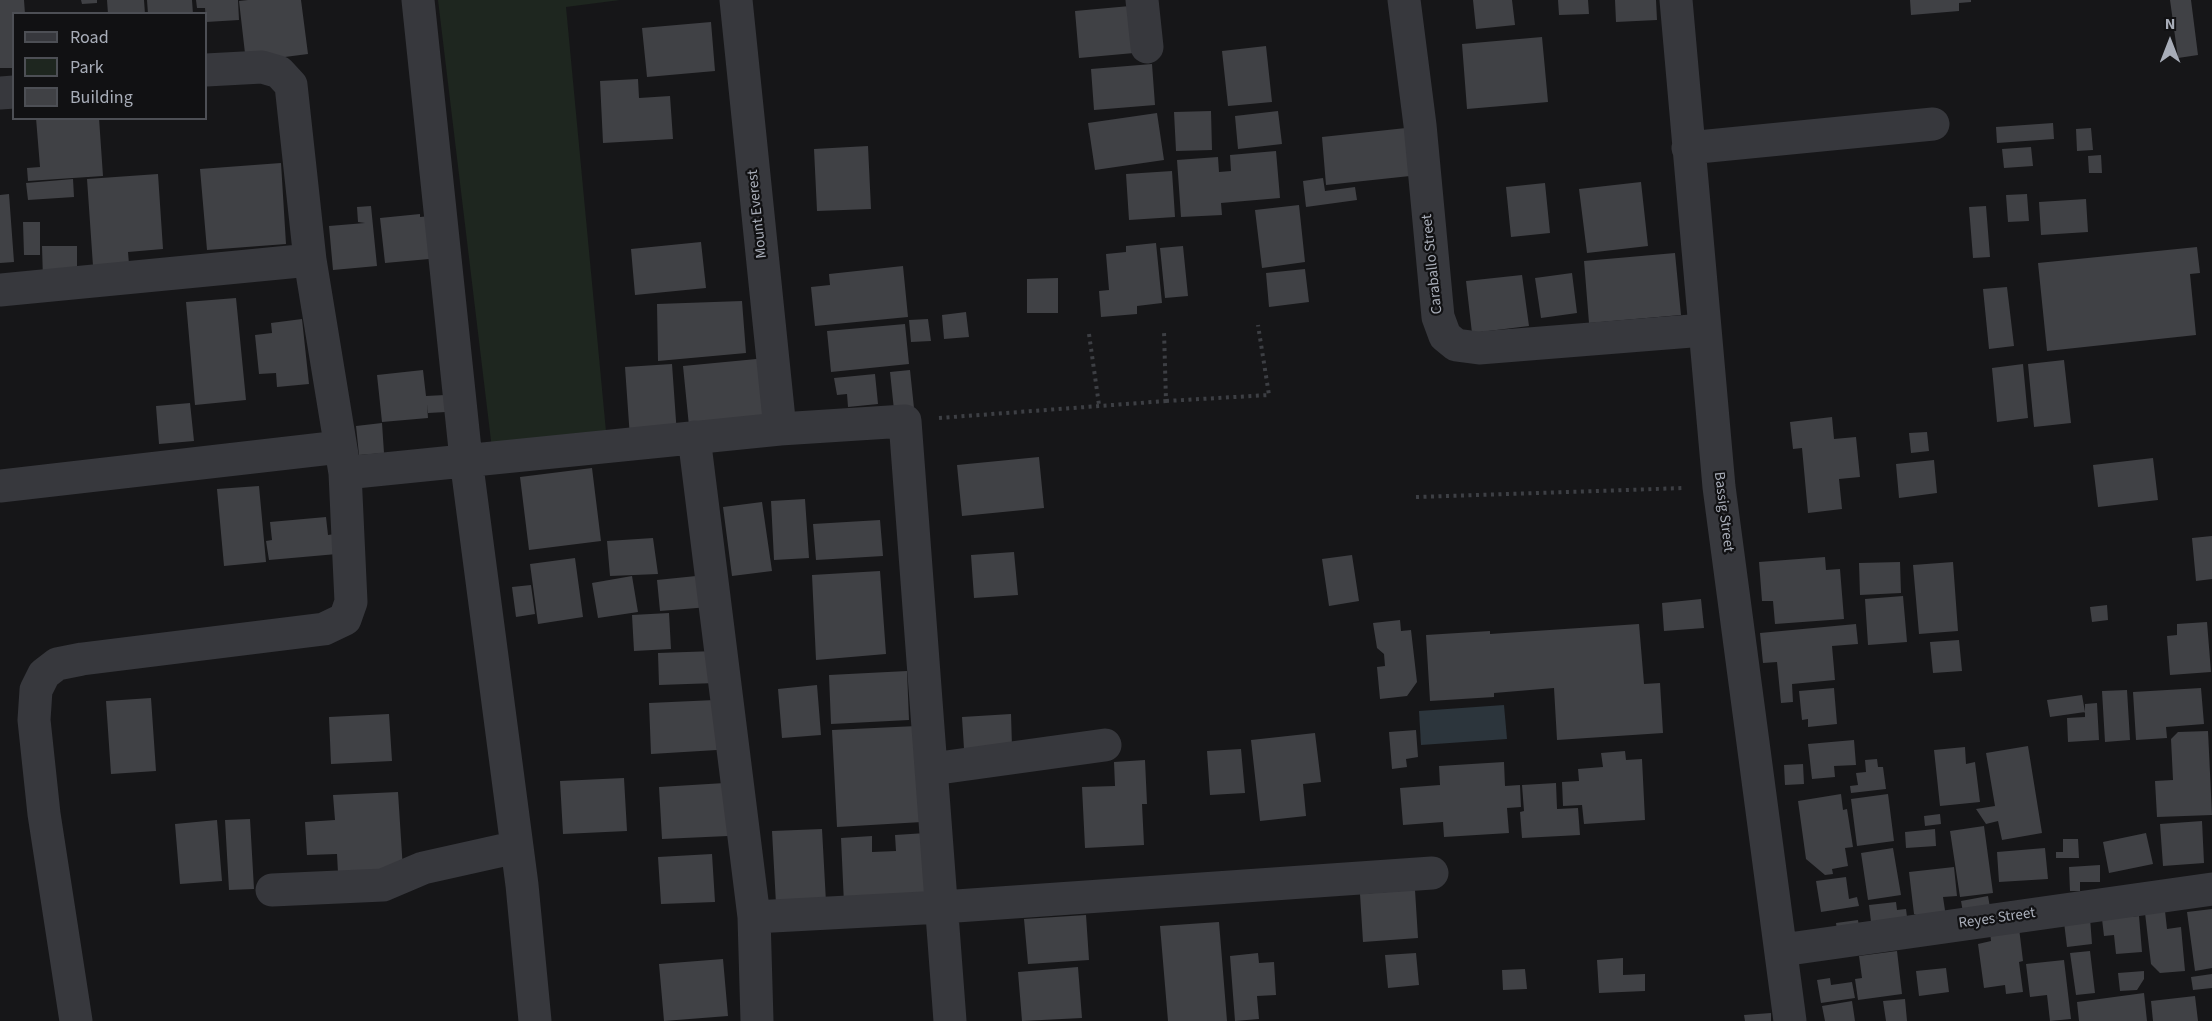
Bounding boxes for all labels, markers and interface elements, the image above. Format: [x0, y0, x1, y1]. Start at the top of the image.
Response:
legend [12, 12, 207, 120]
north arrow [2140, 12, 2200, 72]
text: N [2165, 13, 2175, 35]
text: Road [70, 25, 109, 50]
text: Park [70, 55, 104, 80]
text: Building [70, 85, 133, 110]
street label: Mount Everest [744, 169, 772, 259]
street label: Caraballo Street [1419, 213, 1447, 315]
street label: Bassig Street [1709, 471, 1737, 553]
street label: Reyes Street [1958, 905, 2036, 933]

